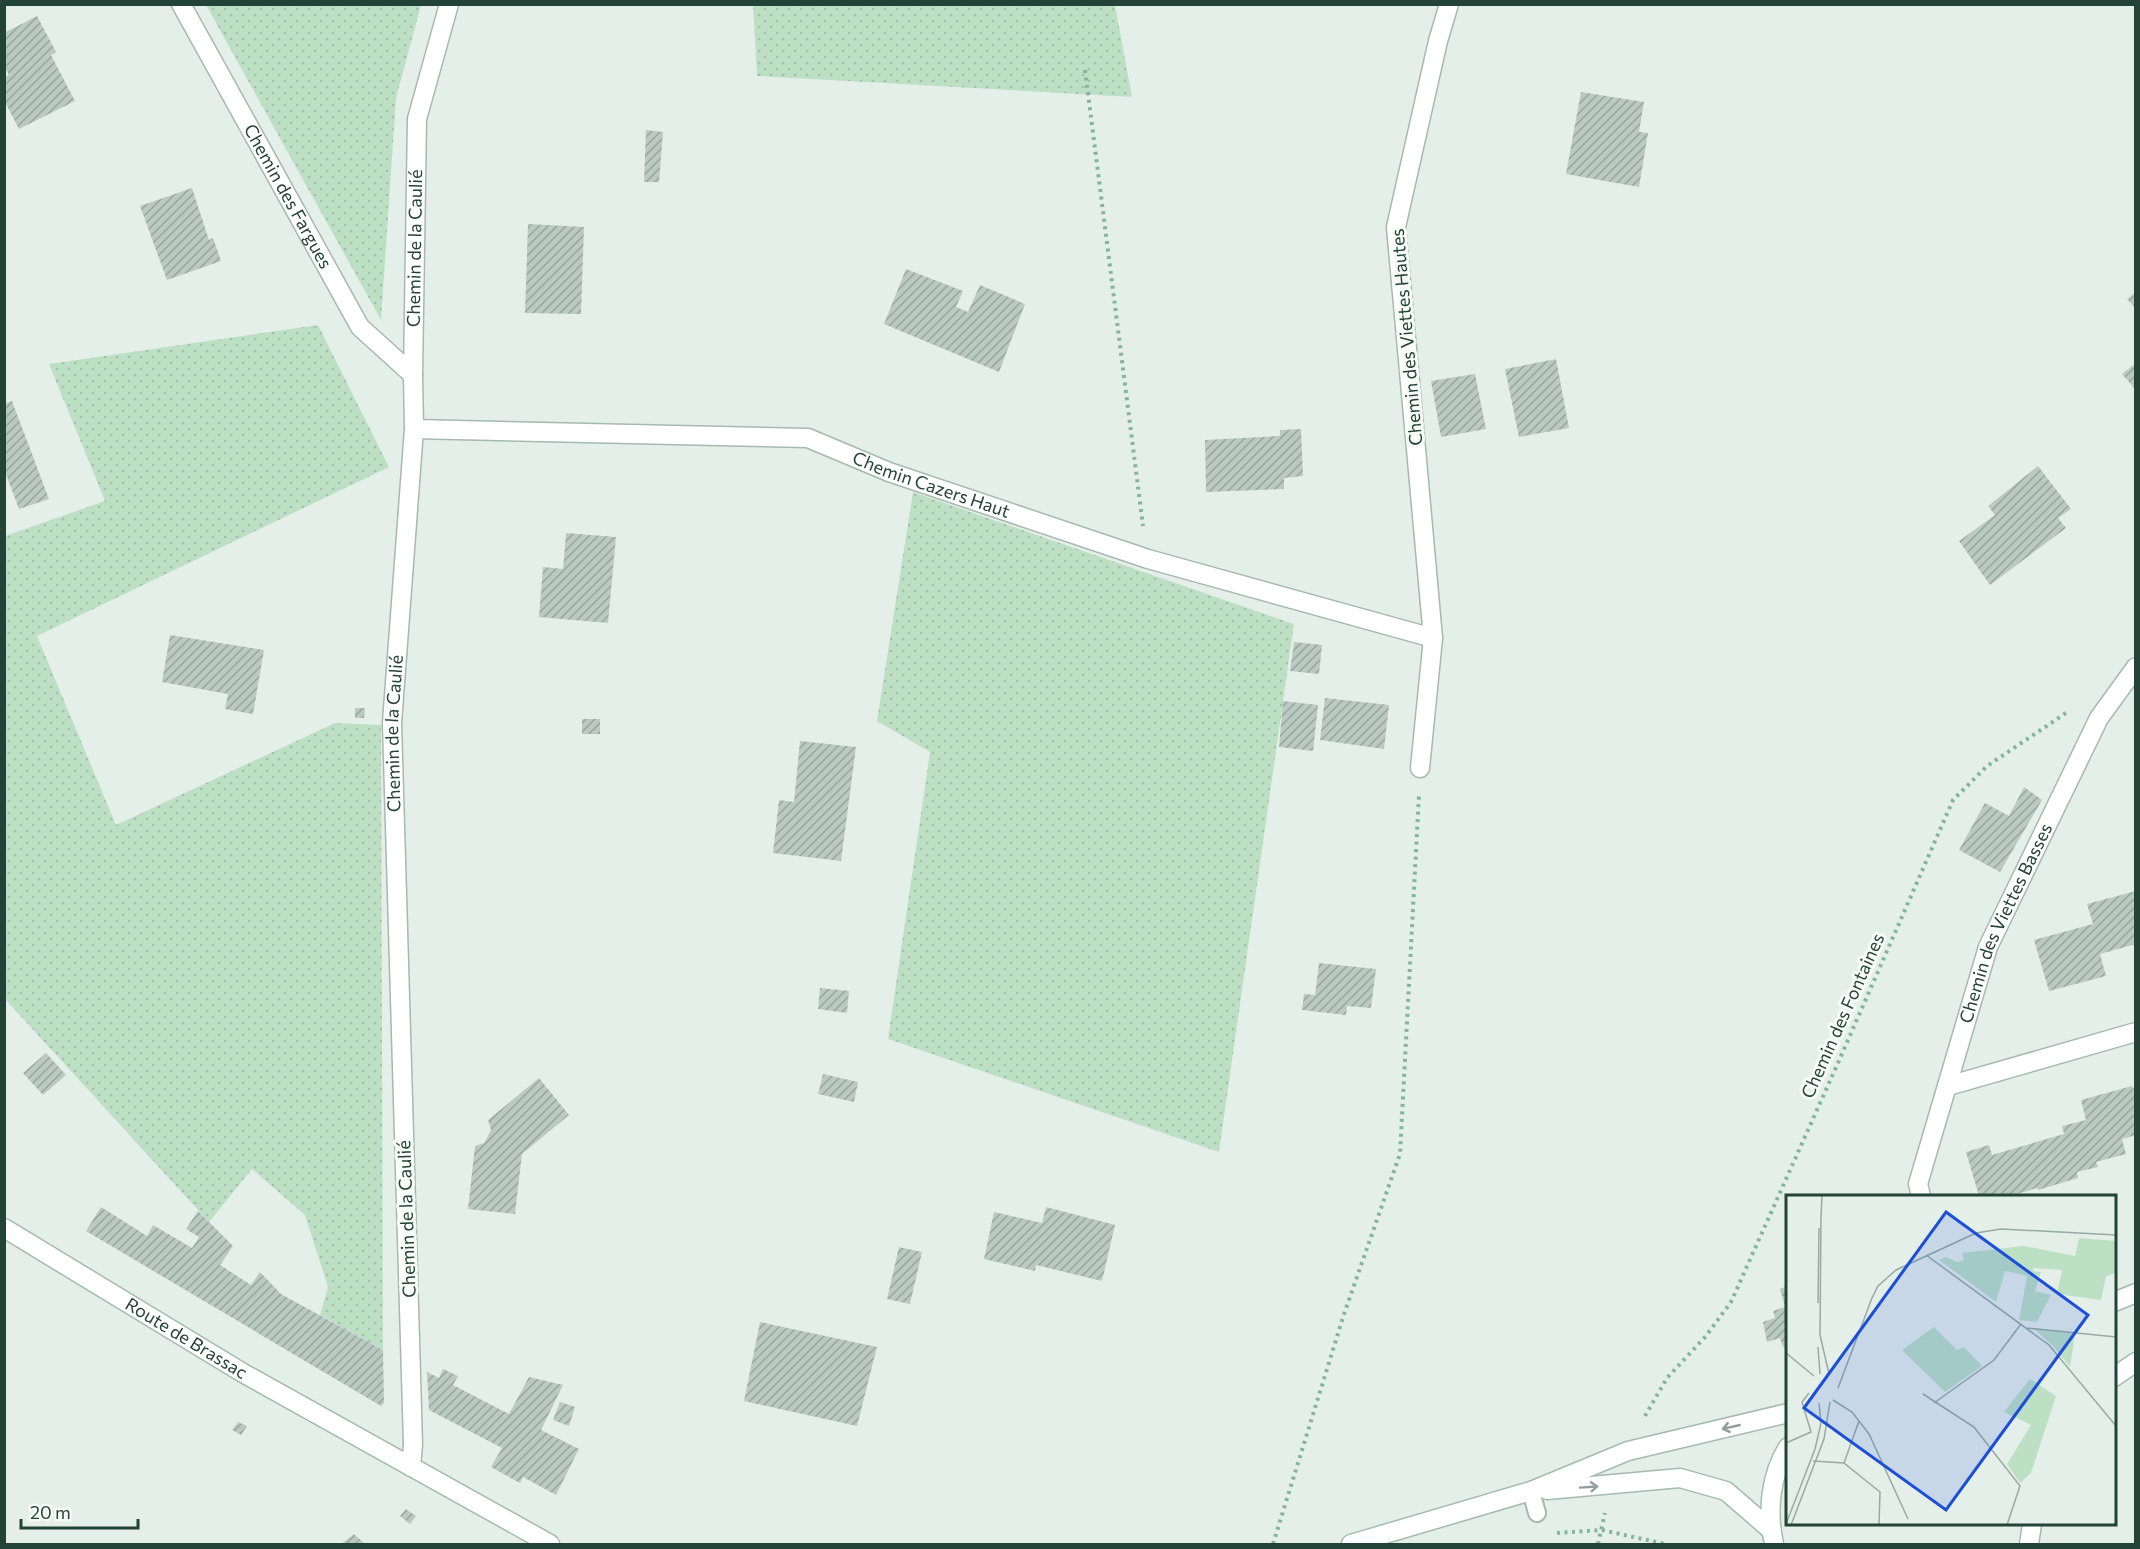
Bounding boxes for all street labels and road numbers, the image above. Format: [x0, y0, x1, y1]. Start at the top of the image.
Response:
street label: Chemin des Fargues [240, 120, 337, 272]
street label: Chemin de la Caulié [402, 169, 426, 327]
street label: Chemin des Viettes Hautes [1386, 228, 1426, 447]
street label: Chemin Cazers Haut [849, 446, 1013, 522]
street label: Chemin de la Caulié [380, 654, 407, 813]
street label: Chemin des Viettes Basses [1954, 819, 2056, 1026]
street label: Chemin des Fontaines [1796, 930, 1888, 1101]
street label: Chemin de la Caulié [392, 1140, 420, 1298]
street label: Route de Brassac [122, 1292, 252, 1383]

